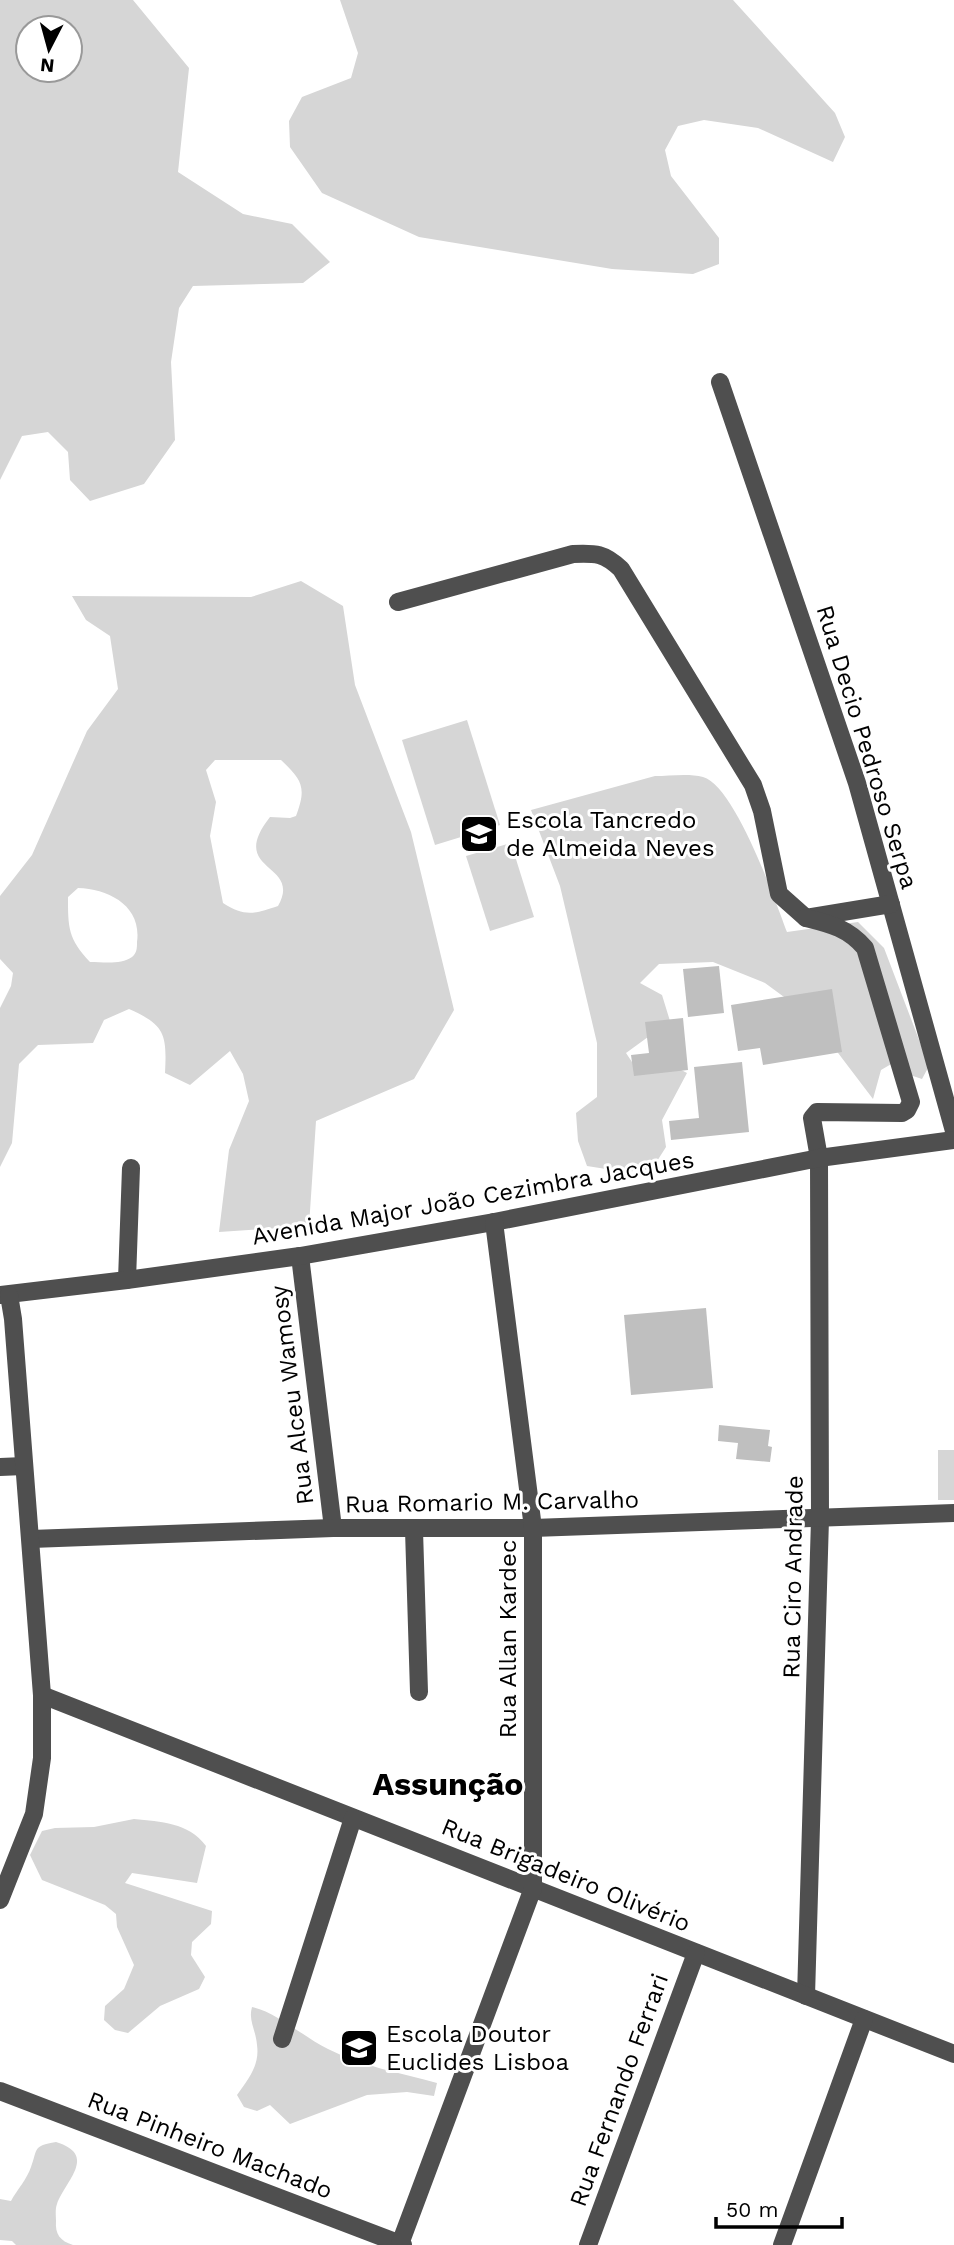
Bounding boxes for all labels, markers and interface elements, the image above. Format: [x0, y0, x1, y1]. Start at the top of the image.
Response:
north arrow [14, 14, 84, 84]
text: N [39, 53, 55, 78]
street label: Rua Decio Pedroso Serpa [810, 602, 924, 892]
place label: Escola Tancredo de Almeida Neves [506, 806, 715, 862]
school or university icon: Escola Tancredo de Almeida Neves [458, 813, 500, 855]
street label: Avenida Major João Cezimbra Jacques [250, 1145, 696, 1251]
street label: Rua Alceu Wamosy [265, 1283, 319, 1506]
street label: Rua Ciro Andrade [777, 1475, 809, 1679]
street label: Rua Romario M. Carvalho [345, 1485, 639, 1519]
street label: Rua Allan Kardec [494, 1540, 522, 1738]
district label: Assunção [372, 1765, 524, 1803]
street label: Rua Brigadeiro Olivério [438, 1812, 694, 1938]
street label: Rua Fernando Ferrari [564, 1970, 674, 2210]
place label: Escola Doutor Euclides Lisboa [386, 2020, 569, 2076]
school or university icon: Escola Doutor Euclides Lisboa [338, 2027, 380, 2069]
street label: Rua Pinheiro Machado [84, 2085, 336, 2205]
scale bar [716, 2186, 842, 2230]
text: 50 m [726, 2197, 778, 2222]

